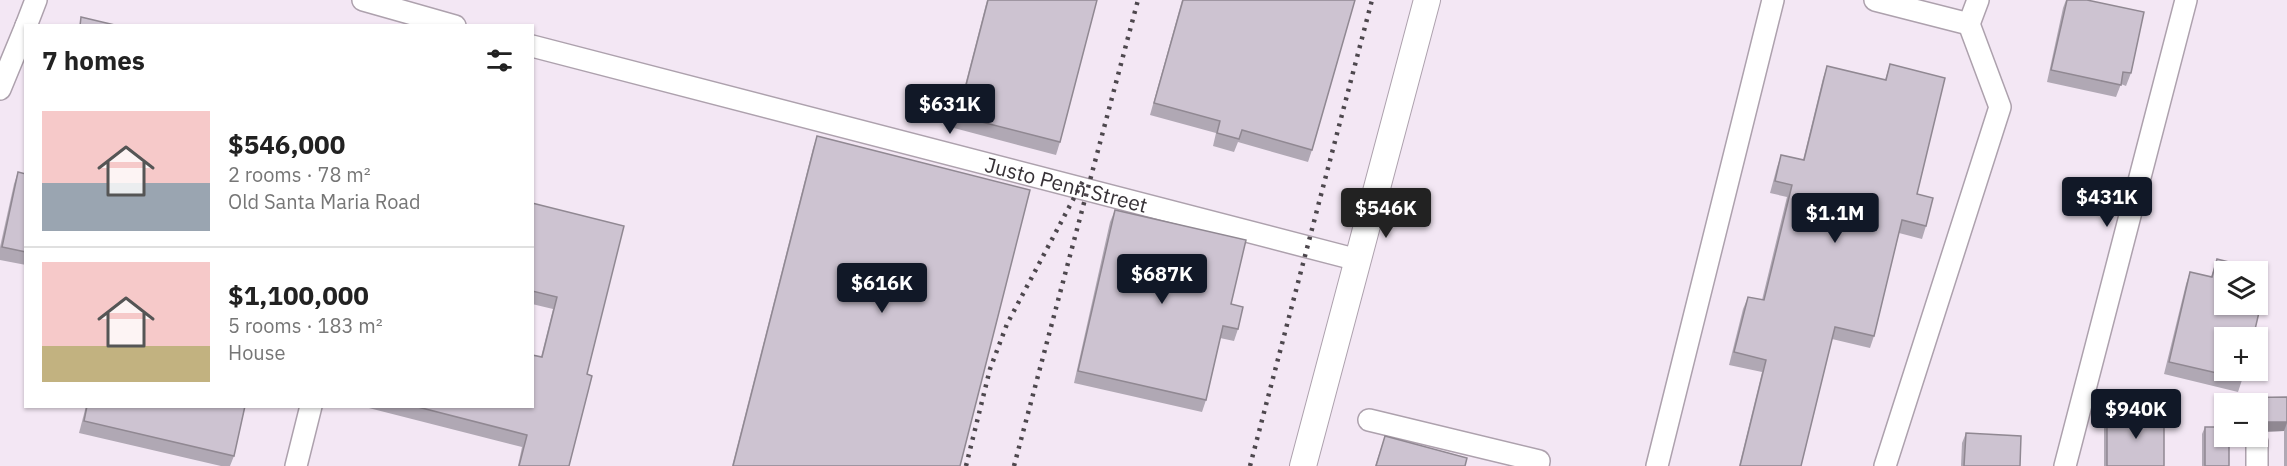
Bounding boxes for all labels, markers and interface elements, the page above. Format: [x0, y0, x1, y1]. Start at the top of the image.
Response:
text: 7 homes [42, 43, 145, 77]
icon: filters [483, 44, 516, 77]
pin: $631K [908, 84, 992, 135]
text: $631K [919, 90, 981, 117]
text: $546,000 [228, 127, 345, 161]
icon: home [90, 135, 162, 207]
street label: Justo Penn Street [982, 150, 1151, 219]
text: 2 rooms · 78 m² [228, 161, 371, 188]
pin: $431K [2065, 177, 2149, 228]
text: $431K [2076, 183, 2138, 210]
text: Old Santa Maria Road [228, 188, 421, 215]
pin: $546K [1344, 188, 1428, 239]
pin: $1.1M [1793, 193, 1877, 244]
text: $546K [1355, 194, 1417, 221]
text: $1.1M [1806, 199, 1864, 226]
pin: $687K [1120, 254, 1204, 305]
text: $687K [1131, 260, 1193, 287]
map controls [2214, 261, 2268, 447]
button: layers [2214, 261, 2268, 315]
pin: $616K [840, 263, 924, 314]
text: $616K [851, 269, 913, 296]
text: $1,100,000 [228, 278, 369, 312]
icon: home [90, 286, 162, 358]
text: 5 rooms · 183 m² [228, 312, 383, 339]
button: + [2214, 327, 2268, 381]
text: House [228, 339, 285, 366]
pin: $940K [2094, 389, 2178, 440]
button: − [2214, 393, 2268, 447]
text: $940K [2105, 395, 2167, 422]

